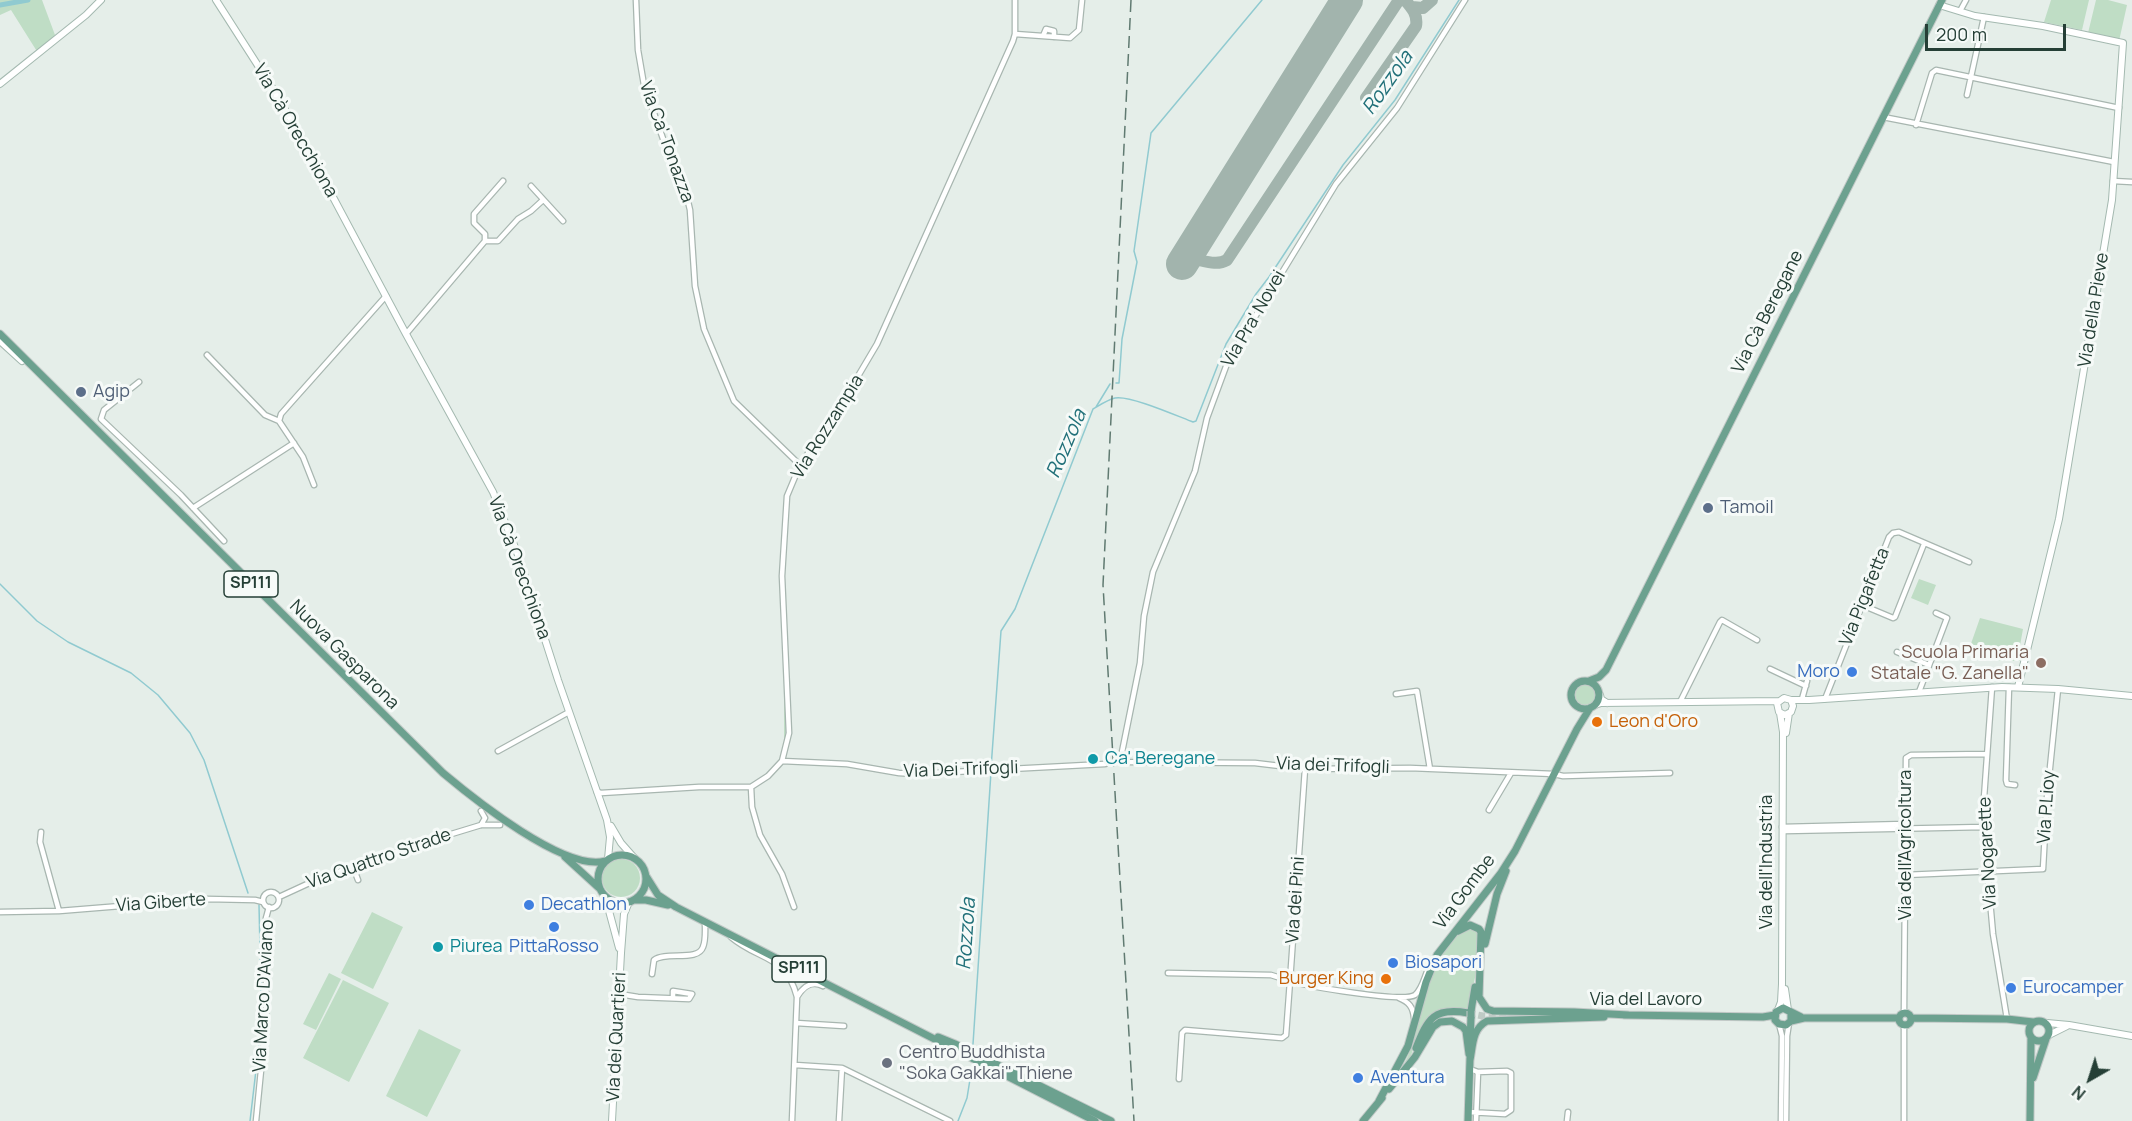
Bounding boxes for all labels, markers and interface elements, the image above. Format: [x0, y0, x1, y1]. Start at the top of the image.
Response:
scale bar [1928, 12, 2069, 50]
text: 200 m [1936, 22, 1987, 46]
water label: Rozzola [1358, 47, 1418, 119]
street label: Via Cà Orecchiona [248, 60, 342, 202]
street label: Via Ca' Tonazza [634, 78, 698, 206]
street label: Via Cà Beregane [1728, 247, 1808, 377]
street label: Via della Pieve [2074, 251, 2114, 369]
street label: Via Pra' Novei [1218, 267, 1290, 371]
street label: Via Rozzampia [787, 371, 869, 483]
place label: Agip [93, 381, 130, 403]
marker: Agip [74, 385, 88, 399]
water label: Rozzola [1042, 406, 1092, 482]
street label: Via Cà Orecchiona [483, 494, 555, 642]
place label: Tamoil [1720, 497, 1774, 519]
marker: Tamoil [1701, 501, 1715, 515]
street label: Via Pigafetta [1836, 545, 1894, 649]
road number: SP111 [224, 571, 278, 597]
street label: Nuova Gasparona [285, 596, 403, 714]
place label: Scuola Primaria Statale "G. Zanella" [1871, 642, 2029, 684]
marker: Scuola Primaria Statale "G. Zanella" [2034, 656, 2048, 670]
place label: Moro [1797, 661, 1840, 683]
marker: Moro [1845, 665, 1859, 679]
place label: Leon d'Oro [1609, 711, 1698, 733]
marker: Leon d'Oro [1590, 715, 1604, 729]
place label: Ca' Beregane [1105, 748, 1215, 770]
marker: Ca' Beregane [1086, 752, 1100, 766]
street label: Via dei Trifogli [1276, 753, 1390, 779]
street label: Via Dei Trifogli [903, 757, 1019, 783]
street label: Via P.Lioy [2034, 769, 2060, 845]
street label: Via dell'Agricoltura [1895, 770, 1917, 920]
street label: Via dell'Industria [1756, 795, 1778, 929]
street label: Via Nogarette [1974, 796, 2002, 910]
street label: Via Quattro Strade [304, 824, 454, 894]
street label: Via Gombe [1430, 850, 1500, 934]
street label: Via dei Pini [1282, 856, 1310, 944]
street label: Via Giberte [115, 889, 207, 917]
place label: Decathlon [541, 894, 627, 916]
water label: Rozzola [953, 897, 981, 971]
marker: Decathlon [522, 898, 536, 912]
street label: Via Marco D'Aviano [249, 919, 279, 1073]
marker: PittaRosso [547, 920, 561, 934]
place label: Piurea [450, 936, 502, 958]
place label: PittaRosso [509, 936, 599, 958]
marker: Piurea [431, 940, 445, 954]
place label: Biosapori [1405, 952, 1482, 974]
road number: SP111 [772, 956, 826, 982]
marker: Biosapori [1386, 956, 1400, 970]
place label: Burger King [1279, 968, 1374, 990]
street label: Via dei Quartieri [603, 971, 631, 1103]
marker: Burger King [1379, 972, 1393, 986]
place label: Eurocamper [2023, 977, 2124, 999]
marker: Eurocamper [2004, 981, 2018, 995]
street label: Via del Lavoro [1590, 989, 1702, 1011]
place label: Centro Buddhista "Soka Gakkai" Thiene [899, 1042, 1073, 1084]
north arrow [2060, 1049, 2120, 1109]
marker: Centro Buddhista "Soka Gakkai" Thiene [880, 1056, 894, 1070]
place label: Aventura [1370, 1067, 1444, 1089]
marker: Aventura [1351, 1071, 1365, 1085]
text: N [2067, 1081, 2090, 1105]

